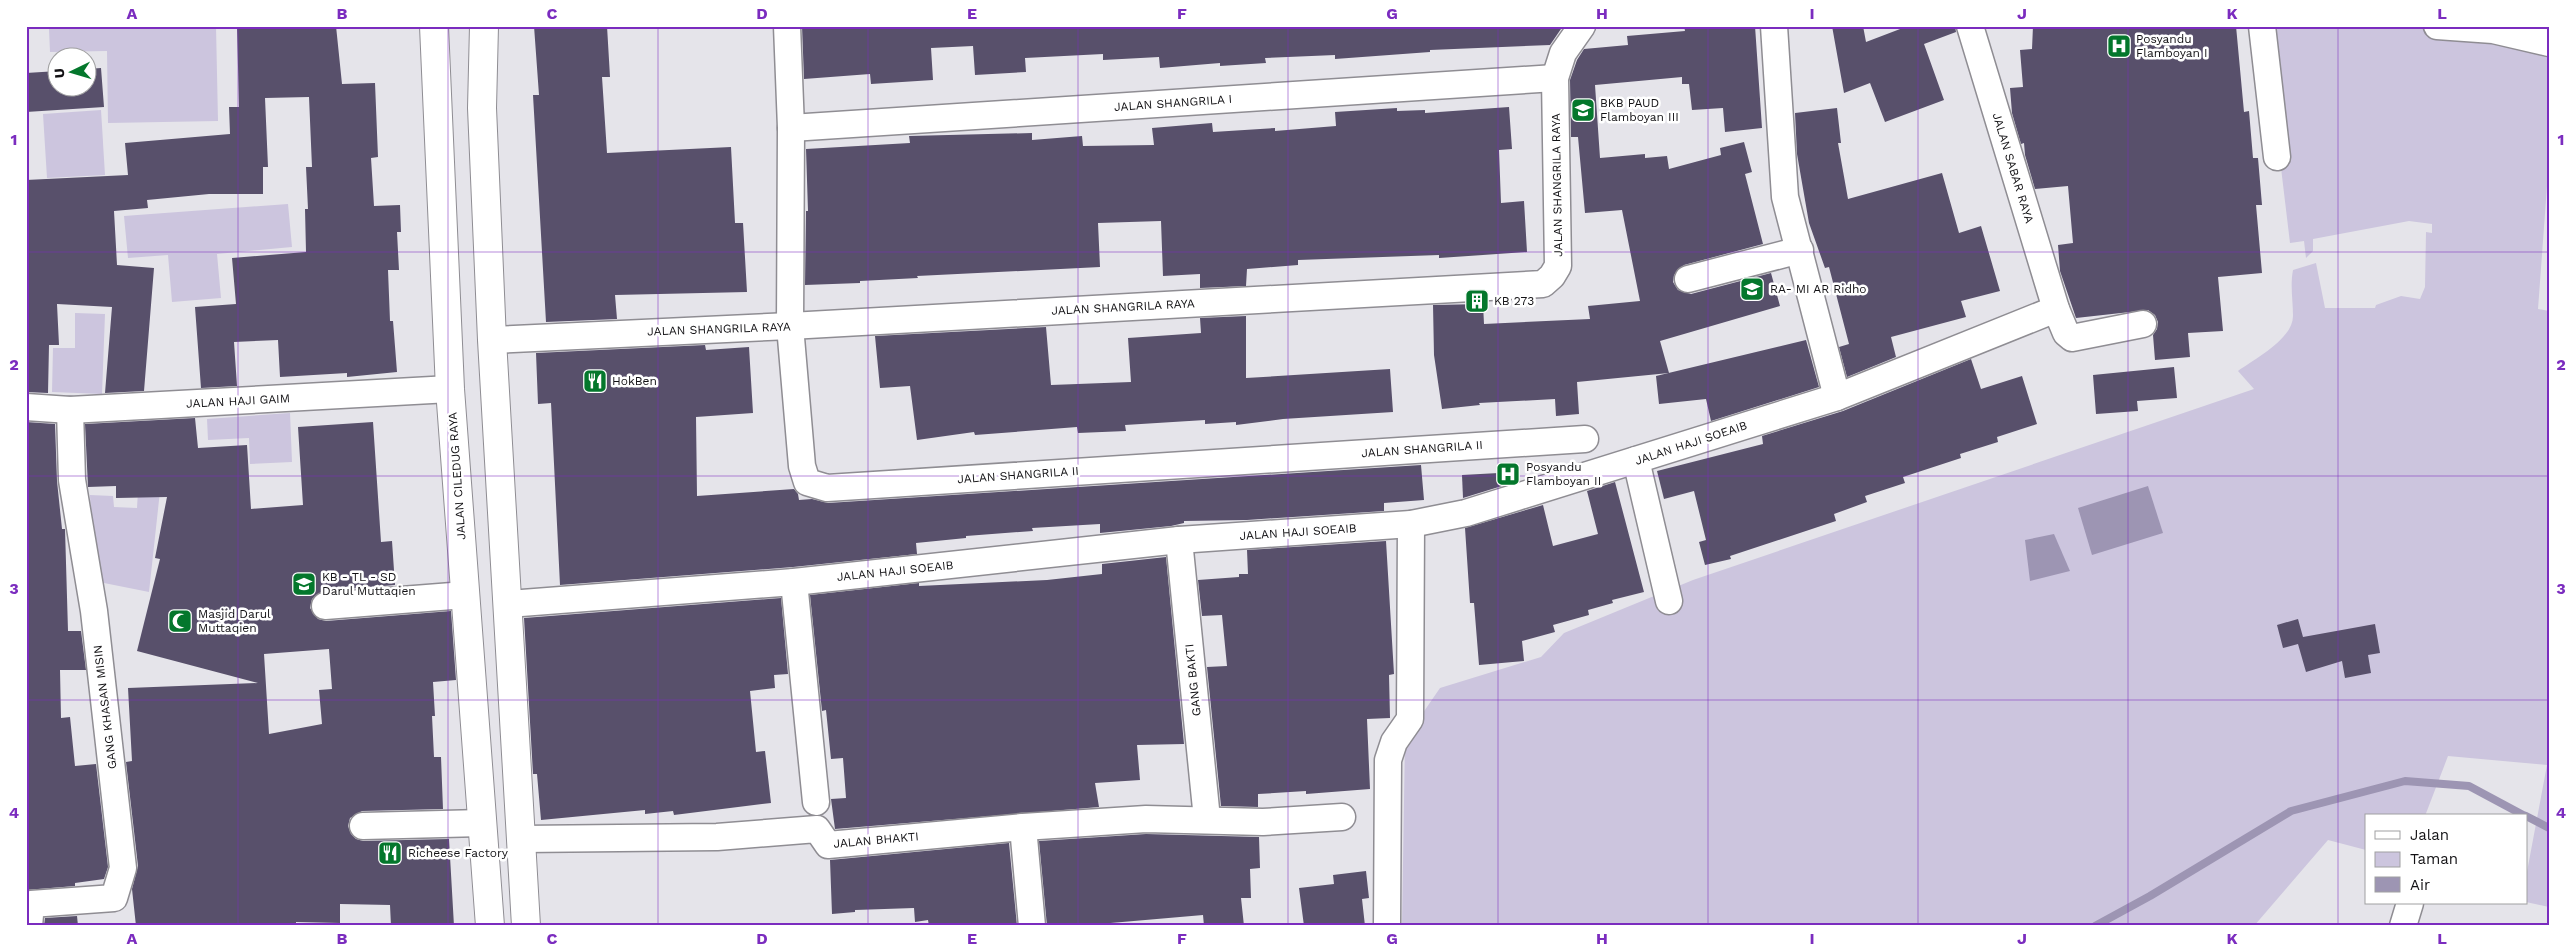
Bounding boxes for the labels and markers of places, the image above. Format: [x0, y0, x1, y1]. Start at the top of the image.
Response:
place label: Posyandu Flamboyan I [2136, 32, 2208, 60]
hospital icon: Posyandu Flamboyan I [2106, 33, 2132, 59]
place label: BKB PAUD Flamboyan III [1600, 96, 1679, 124]
school or university icon: BKB PAUD Flamboyan III [1570, 97, 1596, 123]
school or university icon: RA- MI AR Ridho [1739, 276, 1765, 302]
place label: RA- MI AR Ridho [1770, 282, 1867, 296]
building icon: KB 273 [1464, 288, 1490, 314]
place label: KB 273 [1494, 294, 1534, 308]
restaurant icon: HokBen [582, 368, 608, 394]
place label: HokBen [612, 374, 657, 388]
place label: Posyandu Flamboyan II [1526, 460, 1601, 488]
hospital icon: Posyandu Flamboyan II [1495, 461, 1521, 487]
place label: KB - TL - SD Darul Muttaqien [322, 570, 416, 598]
school or university icon: KB - TL - SD Darul Muttaqien [291, 571, 317, 597]
place label: Masjid Darul Muttaqien [198, 607, 271, 635]
mosque icon: Masjid Darul Muttaqien [167, 608, 193, 634]
restaurant icon: Richeese Factory [377, 840, 403, 866]
place label: Richeese Factory [408, 846, 509, 860]

